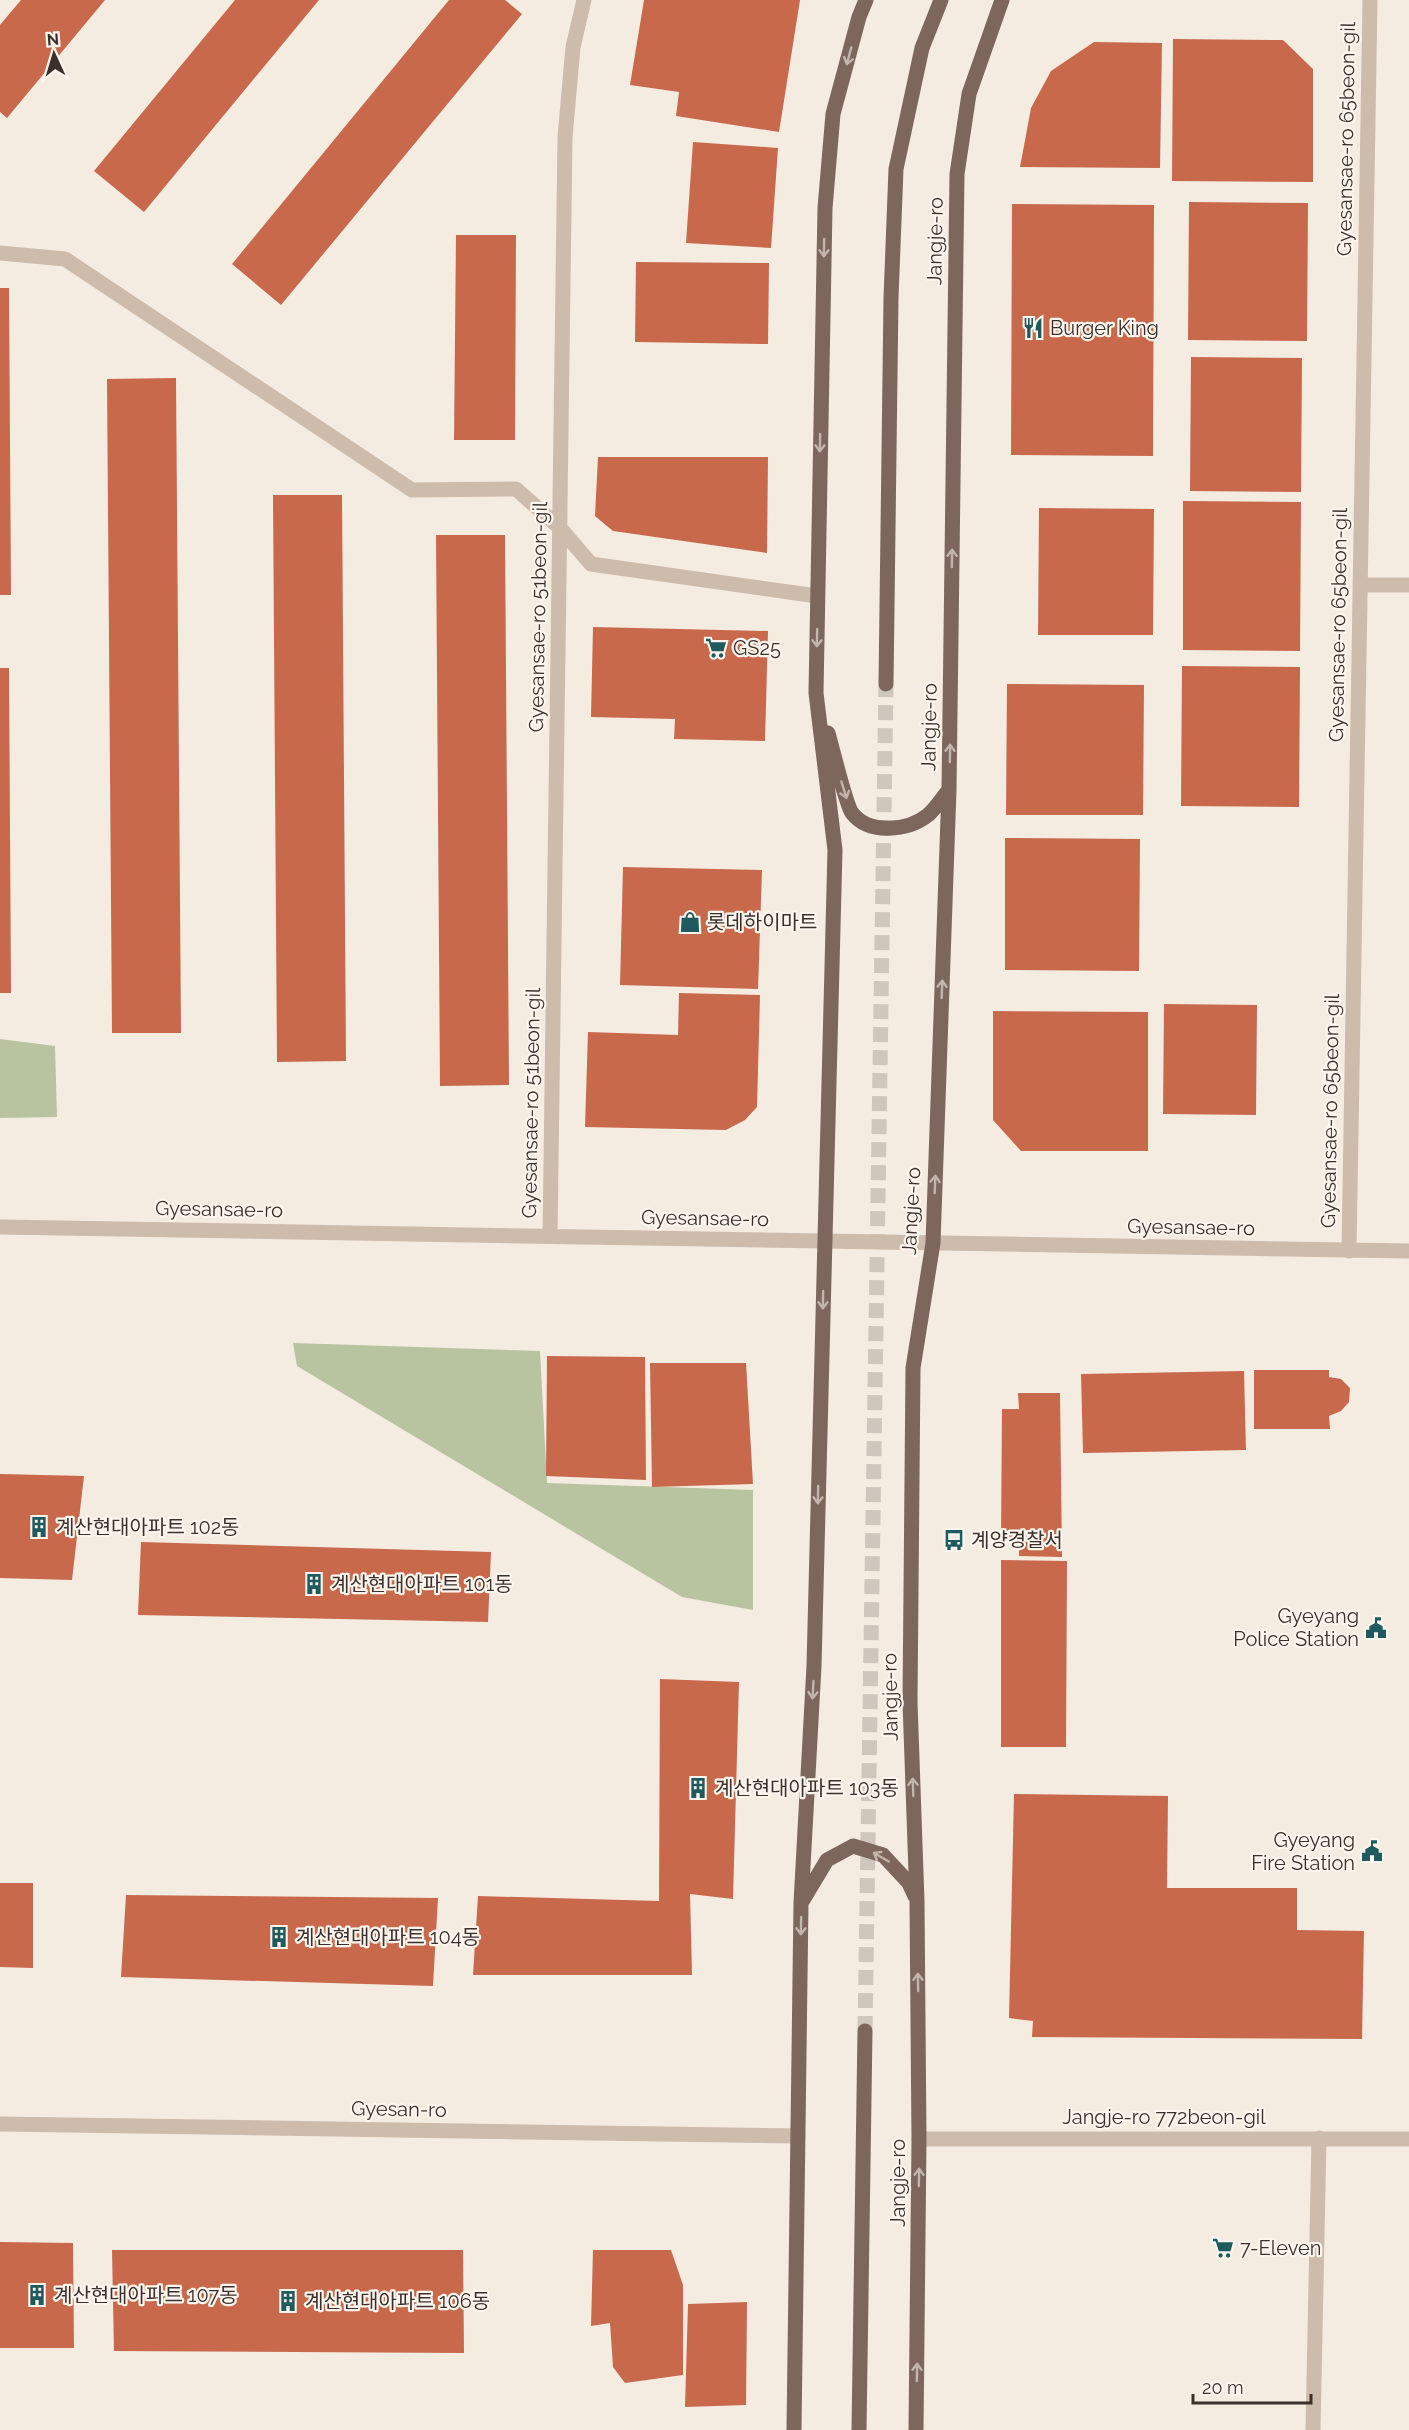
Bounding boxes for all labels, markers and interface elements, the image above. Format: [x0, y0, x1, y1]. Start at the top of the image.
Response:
street label: Gyesansae-ro 65beon-gil [1332, 21, 1360, 256]
north arrow [24, 24, 84, 84]
text: N [46, 30, 60, 49]
one-way arrow [842, 46, 854, 65]
street label: Jangje-ro [922, 197, 948, 285]
one-way arrow [818, 238, 830, 258]
restaurant icon: Burger King [1021, 316, 1045, 340]
place label: Burger King [1050, 316, 1159, 340]
one-way arrow [814, 433, 826, 453]
street label: Gyesansae-ro 51beon-gil [524, 501, 552, 733]
street label: Gyesansae-ro 65beon-gil [1324, 507, 1352, 742]
one-way arrow [946, 548, 958, 568]
one-way arrow [811, 628, 822, 648]
supermarket icon: GS25 [704, 636, 728, 660]
place label: GS25 [733, 636, 781, 660]
street label: Jangje-ro [916, 683, 942, 771]
one-way arrow [944, 743, 955, 763]
one-way arrow [839, 780, 850, 799]
shop icon: 롯데하이마트 [678, 910, 702, 934]
place label: 롯데하이마트 [707, 910, 817, 934]
one-way arrow [936, 980, 947, 1000]
street label: Gyesansae-ro 51beon-gil [517, 987, 545, 1219]
street label: Gyesansae-ro 65beon-gil [1316, 993, 1344, 1228]
street label: Jangje-ro [897, 1166, 925, 1256]
one-way arrow [929, 1175, 940, 1195]
street label: Gyesansae-ro [155, 1196, 283, 1222]
street label: Gyesansae-ro [641, 1205, 769, 1231]
street label: Gyesansae-ro [1127, 1214, 1255, 1240]
one-way arrow [818, 1289, 829, 1309]
one-way arrow [813, 1484, 824, 1504]
building icon: 계산현대아파트 102동 [27, 1515, 51, 1539]
place label: 계산현대아파트 102동 [56, 1515, 240, 1539]
bus stop icon: 계양경찰서 [942, 1528, 966, 1552]
place label: 계양경찰서 [971, 1528, 1063, 1552]
building icon: 계산현대아파트 101동 [302, 1572, 326, 1596]
place label: 계산현대아파트 101동 [331, 1572, 513, 1596]
place label: Gyeyang Police Station [1233, 1604, 1359, 1651]
public building icon: Gyeyang Police Station [1364, 1616, 1388, 1640]
street label: Jangje-ro [877, 1653, 903, 1741]
one-way arrow [807, 1679, 818, 1699]
building icon: 계산현대아파트 103동 [686, 1776, 710, 1800]
place label: 계산현대아파트 103동 [715, 1776, 899, 1800]
one-way arrow [907, 1777, 918, 1797]
place label: Gyeyang Fire Station [1251, 1828, 1355, 1875]
public building icon: Gyeyang Fire Station [1360, 1839, 1384, 1863]
one-way arrow [873, 1851, 890, 1863]
one-way arrow [795, 1916, 806, 1936]
building icon: 계산현대아파트 104동 [267, 1925, 291, 1949]
place label: 계산현대아파트 104동 [296, 1925, 480, 1949]
one-way arrow [912, 1972, 924, 1992]
street label: Gyesan-ro [351, 2096, 447, 2122]
street label: Jangje-ro 772beon-gil [1062, 2105, 1266, 2129]
street label: Jangje-ro [886, 2139, 910, 2227]
one-way arrow [913, 2167, 925, 2187]
supermarket icon: 7-Eleven [1211, 2236, 1235, 2260]
place label: 7-Eleven [1240, 2236, 1321, 2260]
building icon: 계산현대아파트 107동 [25, 2283, 49, 2307]
place label: 계산현대아파트 107동 [54, 2283, 238, 2307]
building icon: 계산현대아파트 106동 [276, 2289, 300, 2313]
place label: 계산현대아파트 106동 [305, 2289, 490, 2313]
one-way arrow [911, 2362, 923, 2382]
scale bar [1193, 2367, 1312, 2405]
text: 20 m [1202, 2377, 1244, 2398]

